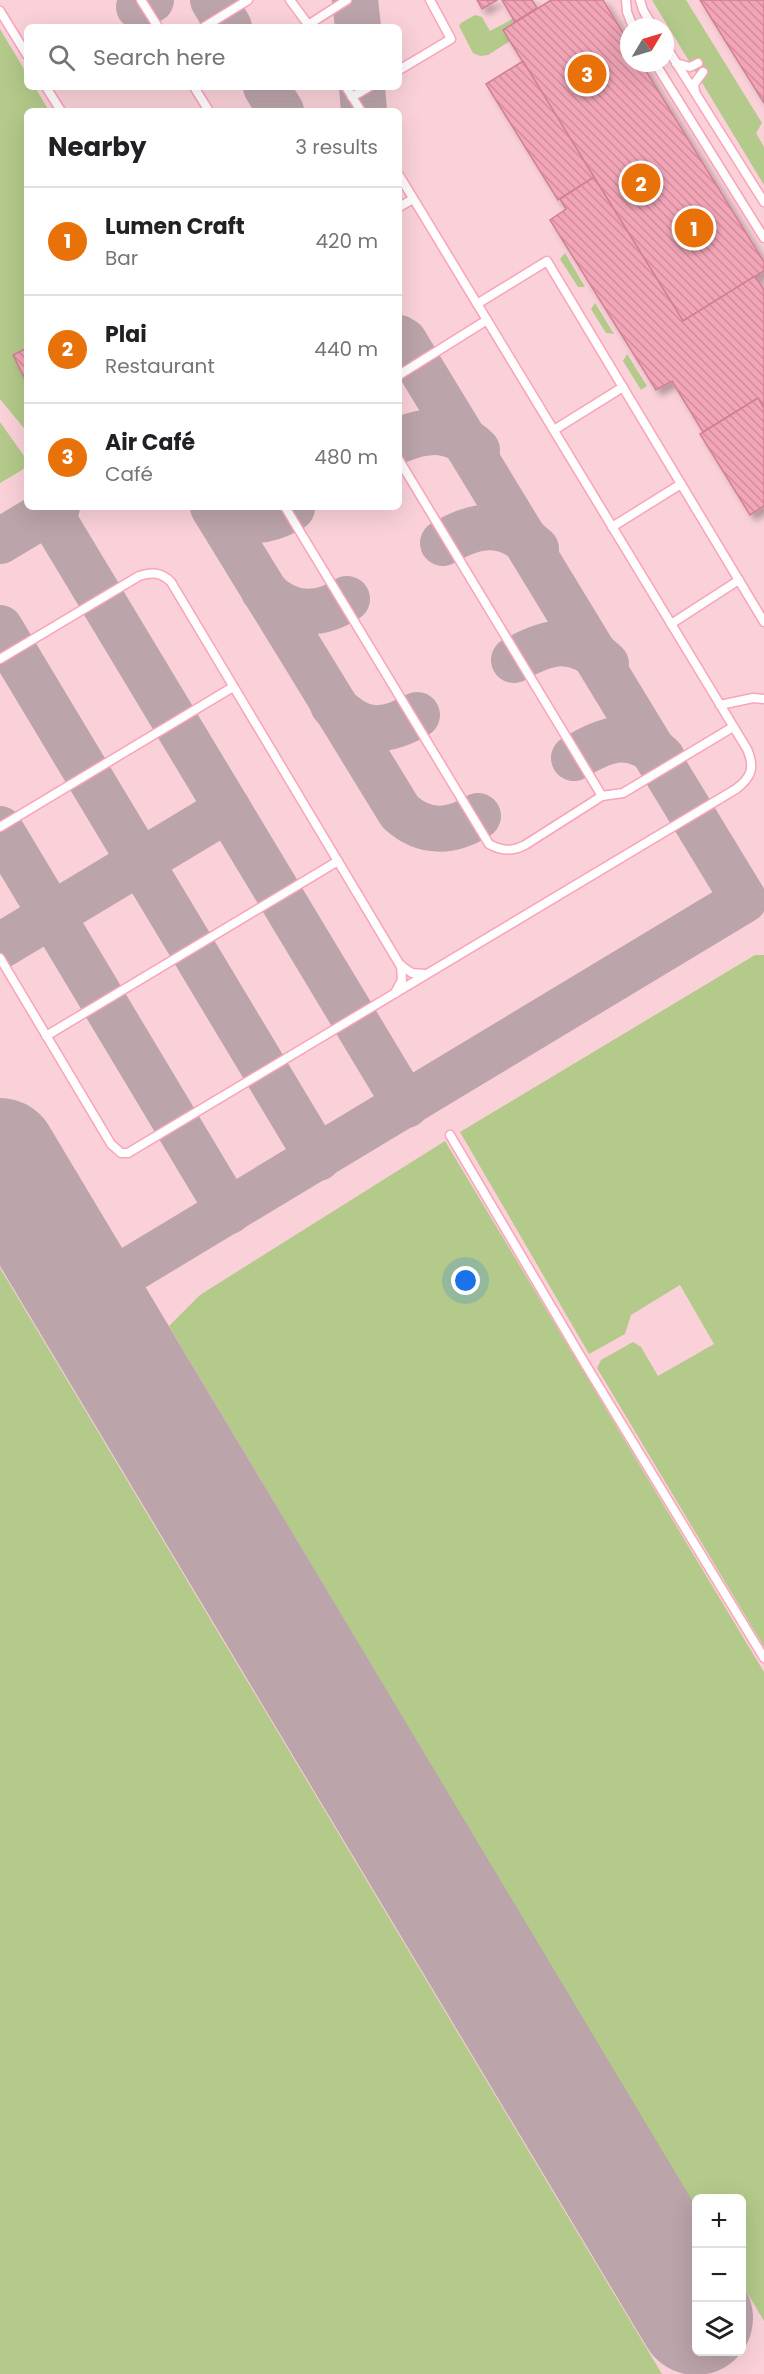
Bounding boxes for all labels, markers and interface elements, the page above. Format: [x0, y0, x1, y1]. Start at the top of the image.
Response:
north arrow [620, 18, 674, 72]
search box [24, 24, 402, 90]
icon: search [45, 41, 78, 74]
text: Search here [93, 42, 226, 73]
pin: 3 [568, 52, 606, 97]
text: Nearby [48, 129, 146, 165]
text: 3 results [295, 133, 378, 161]
pin: 2 [622, 160, 660, 206]
pin: 1 [674, 206, 714, 250]
text: Lumen Craft [105, 211, 245, 242]
text: 1 [64, 227, 71, 255]
text: 420 m [315, 227, 378, 255]
text: Bar [105, 244, 138, 272]
text: Plai [105, 319, 147, 350]
text: 2 [62, 335, 73, 363]
text: 440 m [314, 335, 378, 363]
text: Restaurant [105, 352, 215, 380]
text: Air Café [105, 427, 195, 458]
text: 3 [61, 443, 74, 471]
text: 480 m [314, 443, 378, 471]
text: Café [105, 460, 153, 488]
your location [451, 1266, 480, 1295]
map controls [692, 2194, 746, 2356]
button: + [692, 2194, 746, 2248]
button: − [692, 2248, 746, 2302]
button: layers [692, 2302, 746, 2356]

